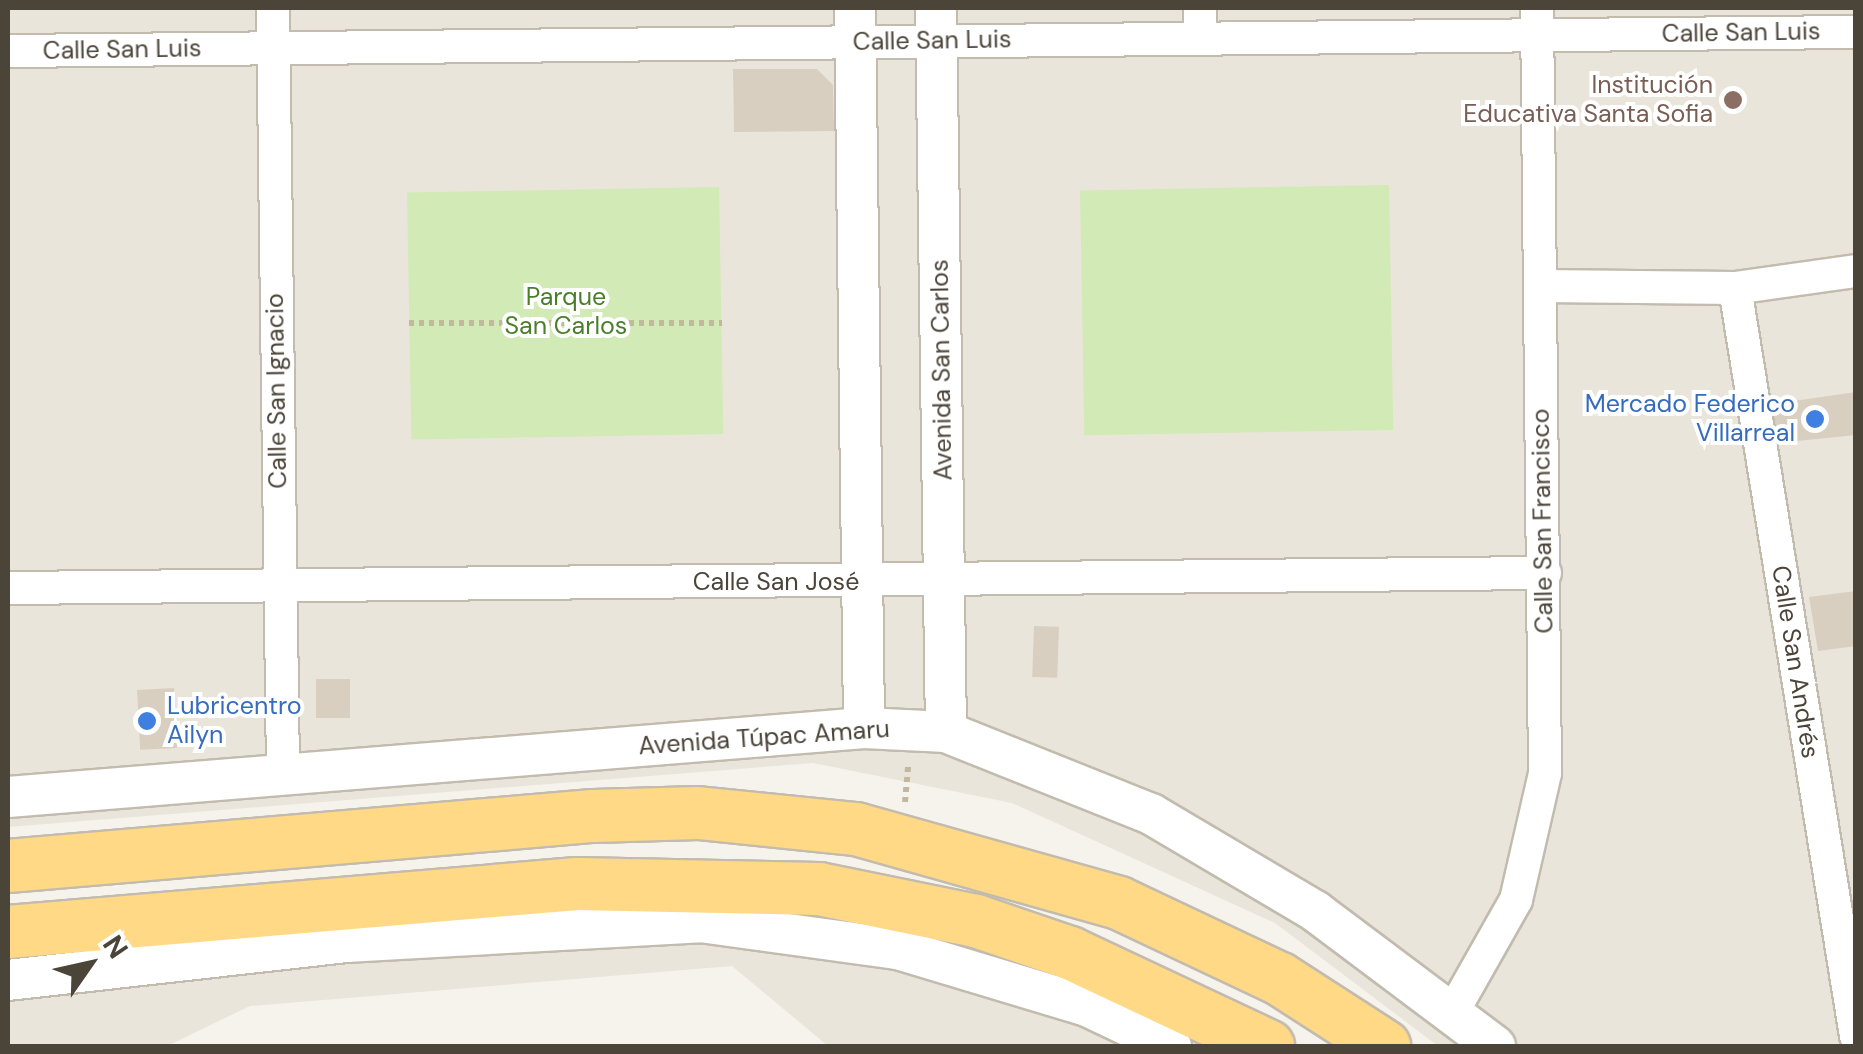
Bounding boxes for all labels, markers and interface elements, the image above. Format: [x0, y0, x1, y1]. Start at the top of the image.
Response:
street label: Calle San Luis [1661, 17, 1821, 49]
street label: Calle San Luis [852, 25, 1012, 57]
street label: Calle San Luis [42, 34, 202, 66]
place label: Institución Educativa Santa Sofia [1463, 71, 1713, 130]
marker: Institución Educativa Santa Sofia [1722, 89, 1744, 111]
street label: Avenida San Carlos [925, 259, 959, 481]
park label: Parque San Carlos [505, 283, 627, 342]
street label: Calle San Ignacio [260, 293, 294, 489]
place label: Mercado Federico Villarreal [1585, 390, 1795, 449]
street label: Calle San Francisco [1526, 408, 1560, 634]
marker: Mercado Federico Villarreal [1804, 408, 1826, 430]
street label: Calle San Andrés [1765, 563, 1825, 761]
street label: Calle San José [693, 567, 859, 597]
place label: Lubricentro Ailyn [167, 692, 302, 751]
marker: Lubricentro Ailyn [136, 710, 158, 732]
street label: Avenida Túpac Amaru [637, 714, 891, 762]
north arrow [40, 914, 140, 1014]
text: N [94, 928, 136, 966]

